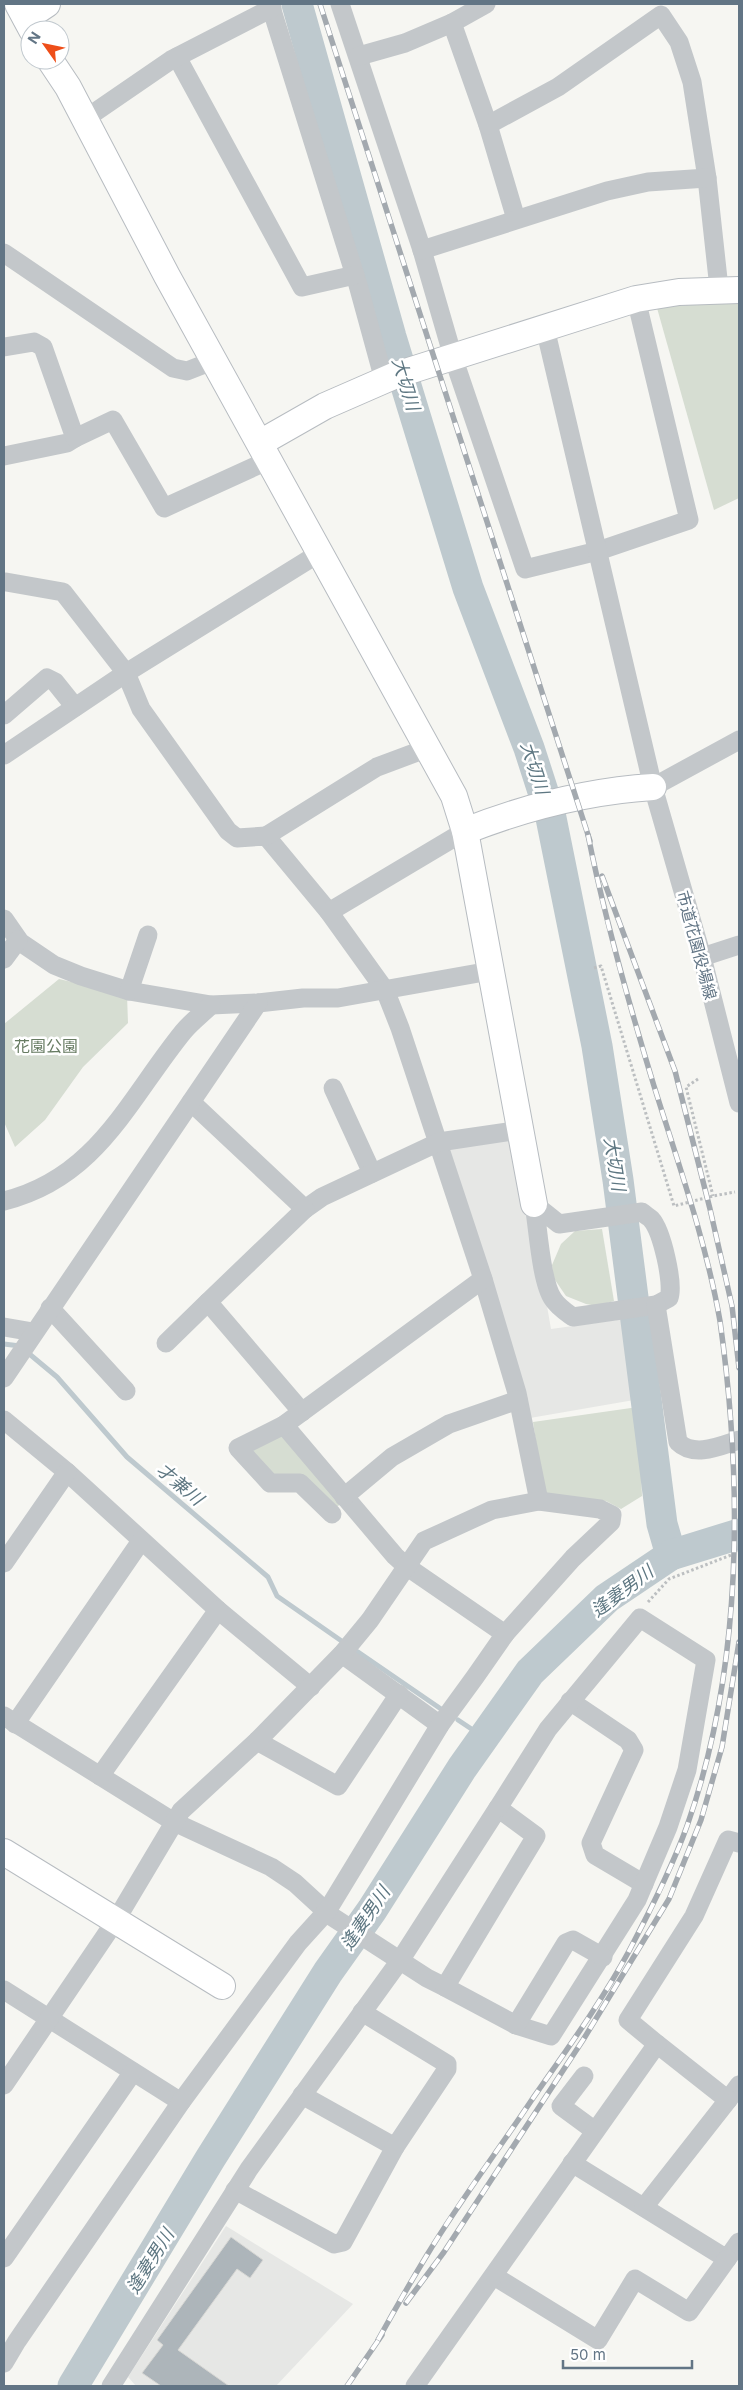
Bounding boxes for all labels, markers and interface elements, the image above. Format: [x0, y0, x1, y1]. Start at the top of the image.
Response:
north arrow [20, 20, 70, 70]
text: N [24, 29, 44, 47]
water label: 大切川 [388, 355, 425, 415]
water label: 大切川 [517, 739, 554, 799]
street label: 市道花園役場線 [673, 888, 721, 1002]
park label: 花園公園 [14, 1036, 78, 1056]
water label: 大切川 [600, 1136, 630, 1194]
water label: 才兼川 [153, 1459, 209, 1511]
water label: 逢妻男川 [587, 1560, 659, 1621]
water label: 逢妻男川 [336, 1881, 395, 1954]
water label: 逢妻男川 [122, 2223, 179, 2297]
scale bar [563, 2338, 692, 2370]
text: 50 m [570, 2345, 606, 2364]

